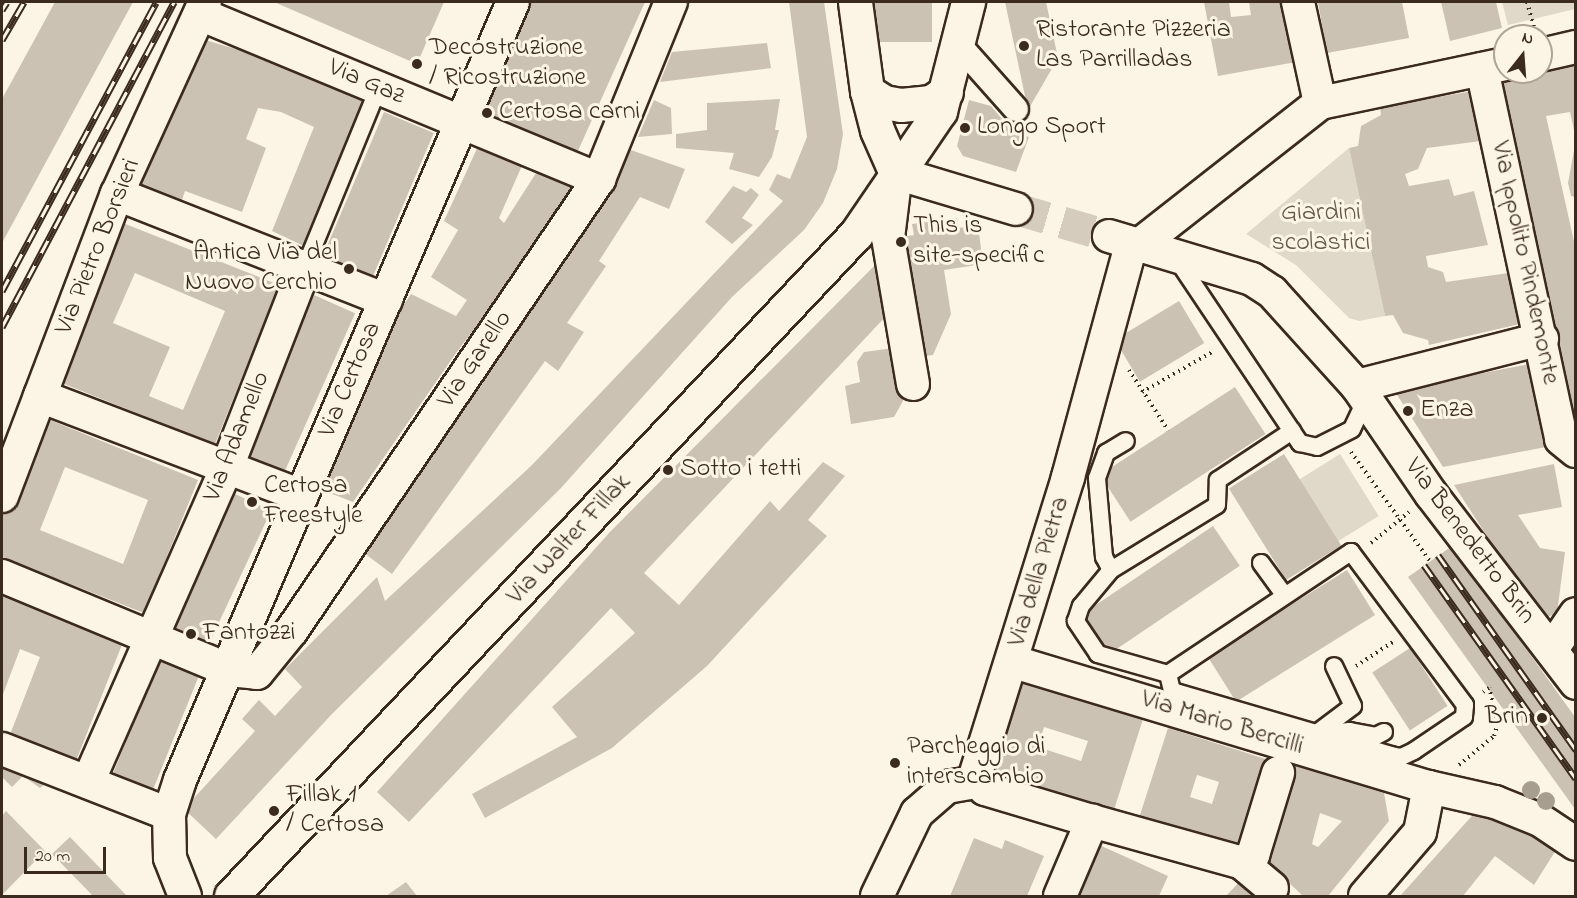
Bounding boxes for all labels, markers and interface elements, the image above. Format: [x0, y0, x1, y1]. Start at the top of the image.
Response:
place label: Ristorante Pizzeria Las Parrilladas [1036, 15, 1231, 76]
north arrow [1493, 24, 1553, 84]
text: N [1519, 26, 1536, 52]
place label: Decostruzione / Ricostruzione [429, 33, 586, 94]
marker: Ristorante Pizzeria Las Parrilladas [1017, 39, 1031, 53]
street label: Via Gaz [323, 53, 409, 113]
marker: Decostruzione / Ricostruzione [410, 57, 424, 71]
place label: Certosa carni [499, 97, 640, 129]
marker: Certosa carni [480, 106, 494, 120]
place label: Longo Sport [977, 112, 1106, 144]
marker: Longo Sport [958, 121, 972, 135]
street label: Via Ippolito Pindemonte [1483, 139, 1565, 387]
street label: Via Pietro Borsieri [50, 155, 148, 339]
park label: Giardini scolastici [1272, 198, 1370, 260]
place label: This is site-specific [913, 211, 1045, 272]
marker: This is site-specific [894, 235, 908, 249]
place label: Antica Via del Nuovo Cerchio [185, 238, 337, 300]
marker: Antica Via del Nuovo Cerchio [342, 262, 356, 276]
street label: Via Garello [432, 305, 520, 415]
street label: Via Certosa [313, 318, 389, 442]
street label: Via Adamello [198, 367, 278, 507]
place label: Enza [1420, 395, 1474, 427]
marker: Enza [1401, 404, 1415, 418]
street label: Via Benedetto Brin [1397, 453, 1541, 631]
place label: Sotto i tetti [680, 454, 801, 486]
marker: Sotto i tetti [661, 463, 675, 477]
street label: Via Walter Fillak [501, 468, 639, 612]
place label: Certosa Freestyle [264, 471, 363, 532]
street label: Via della Pietra [1002, 493, 1078, 651]
marker: Certosa Freestyle [245, 495, 259, 509]
place label: Fantozzi [203, 618, 295, 650]
marker: Fantozzi [184, 627, 198, 641]
street label: Via Mario Bercilli [1137, 684, 1307, 764]
place label: Brin [1485, 702, 1528, 734]
marker: Brin [1533, 709, 1551, 727]
place label: Parcheggio di interscambio [907, 732, 1046, 794]
marker: Parcheggio di interscambio [888, 756, 902, 770]
place label: Fillak 1 / Certosa [286, 780, 384, 842]
marker: Fillak 1 / Certosa [267, 804, 281, 818]
scale bar [27, 835, 110, 873]
text: 20 m [35, 844, 70, 870]

